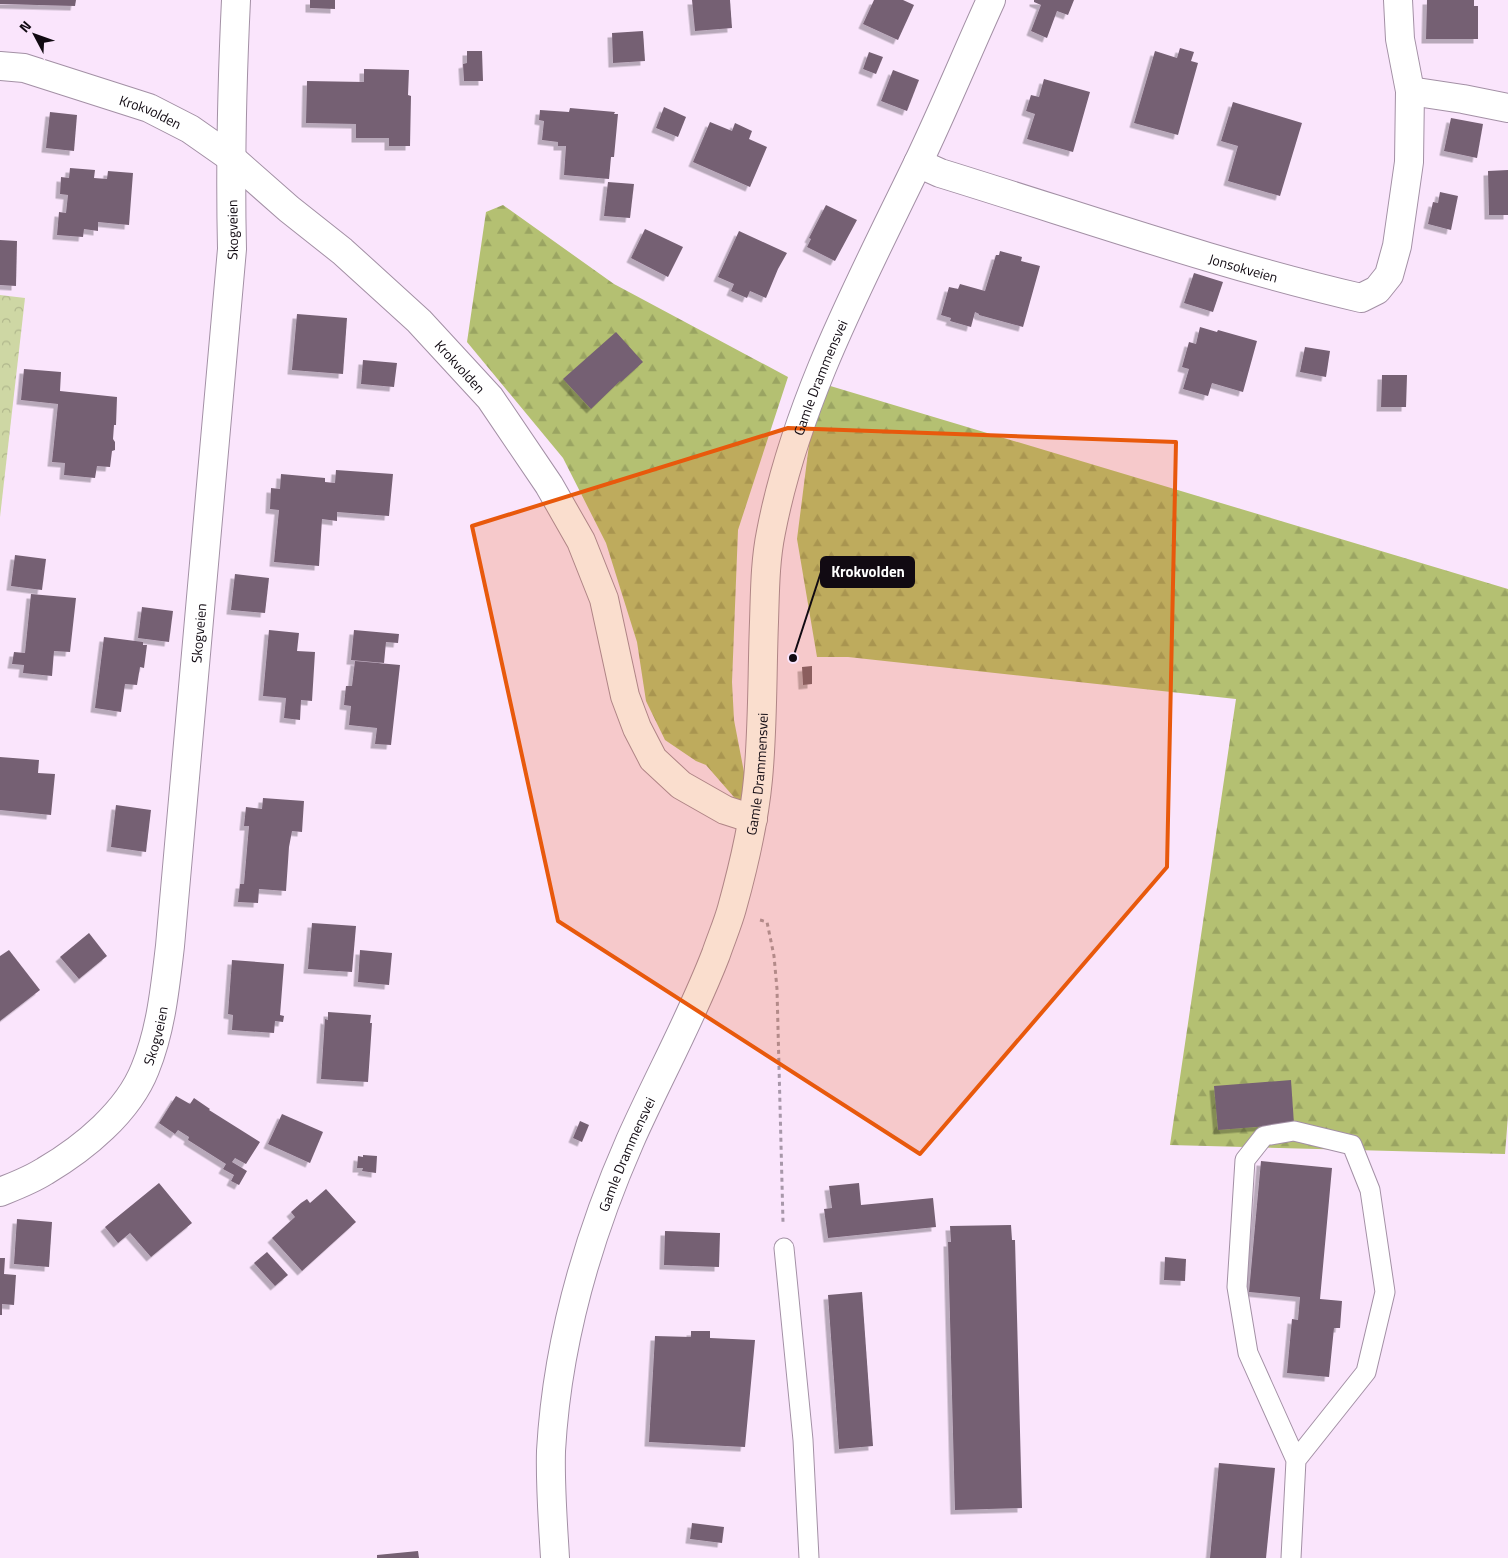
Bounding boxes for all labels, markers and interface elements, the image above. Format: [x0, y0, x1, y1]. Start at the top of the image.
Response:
north arrow [10, 10, 60, 60]
text: N [14, 16, 36, 37]
street label: Krokvolden [117, 89, 186, 134]
street label: Skogveien [221, 199, 243, 261]
street label: Jonsokveien [1206, 247, 1280, 287]
street label: Gamle Drammensvei [787, 316, 852, 438]
street label: Krokvolden [431, 335, 491, 398]
callout: Krokvolden [821, 557, 914, 587]
text: Krokvolden [831, 560, 905, 583]
street label: Skogveien [185, 602, 211, 664]
street label: Gamle Drammensvei [739, 712, 772, 837]
street label: Skogveien [137, 1004, 172, 1068]
street label: Gamle Drammensvei [592, 1093, 660, 1214]

